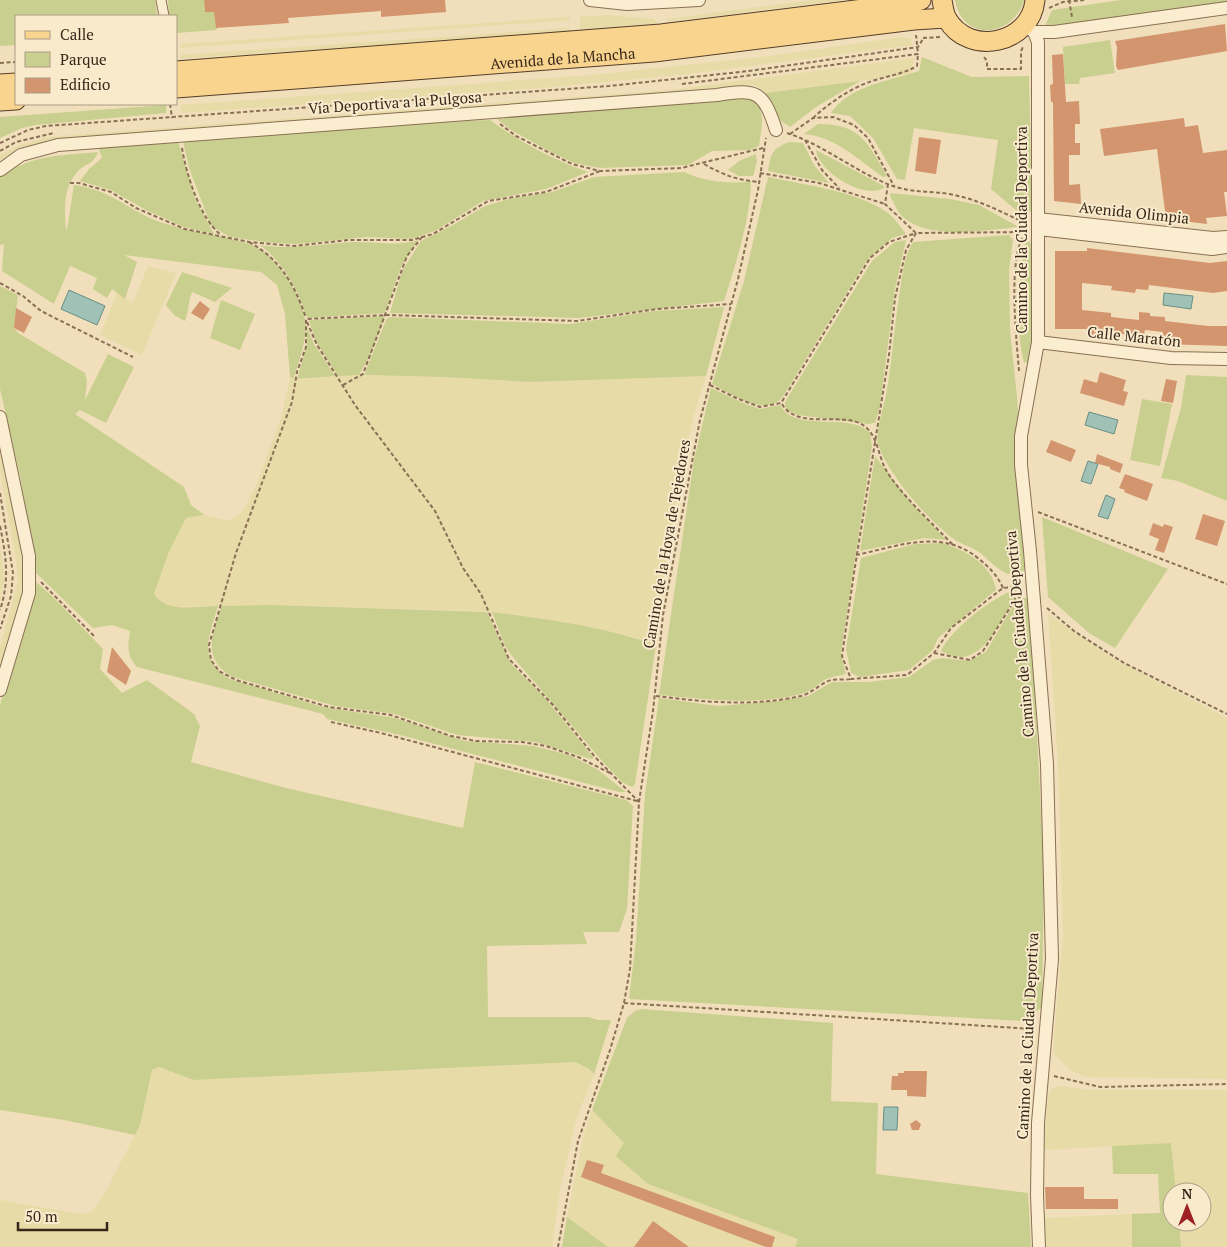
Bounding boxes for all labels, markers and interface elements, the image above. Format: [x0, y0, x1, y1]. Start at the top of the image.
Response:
legend [15, 15, 178, 105]
text: Calle [60, 24, 94, 44]
street label: Avenida de la Mancha [490, 42, 636, 73]
text: Parque [60, 49, 107, 69]
text: Edificio [60, 74, 110, 94]
street label: Vía Deportiva a la Pulgosa [307, 86, 483, 118]
street label: Camino de la Ciudad Deportiva [1011, 126, 1031, 334]
street label: Avenida Olimpia [1078, 196, 1191, 228]
street label: Calle Maratón [1086, 321, 1182, 351]
street label: Camino de la Hoya de Tejedores [638, 438, 694, 650]
street label: Camino de la Ciudad Deportiva [1000, 529, 1038, 738]
street label: Camino de la Ciudad Deportiva [1012, 931, 1042, 1140]
north arrow [1162, 1182, 1212, 1232]
text: N [1182, 1184, 1193, 1203]
scale bar [18, 1200, 106, 1232]
text: 50 m [25, 1206, 58, 1226]

